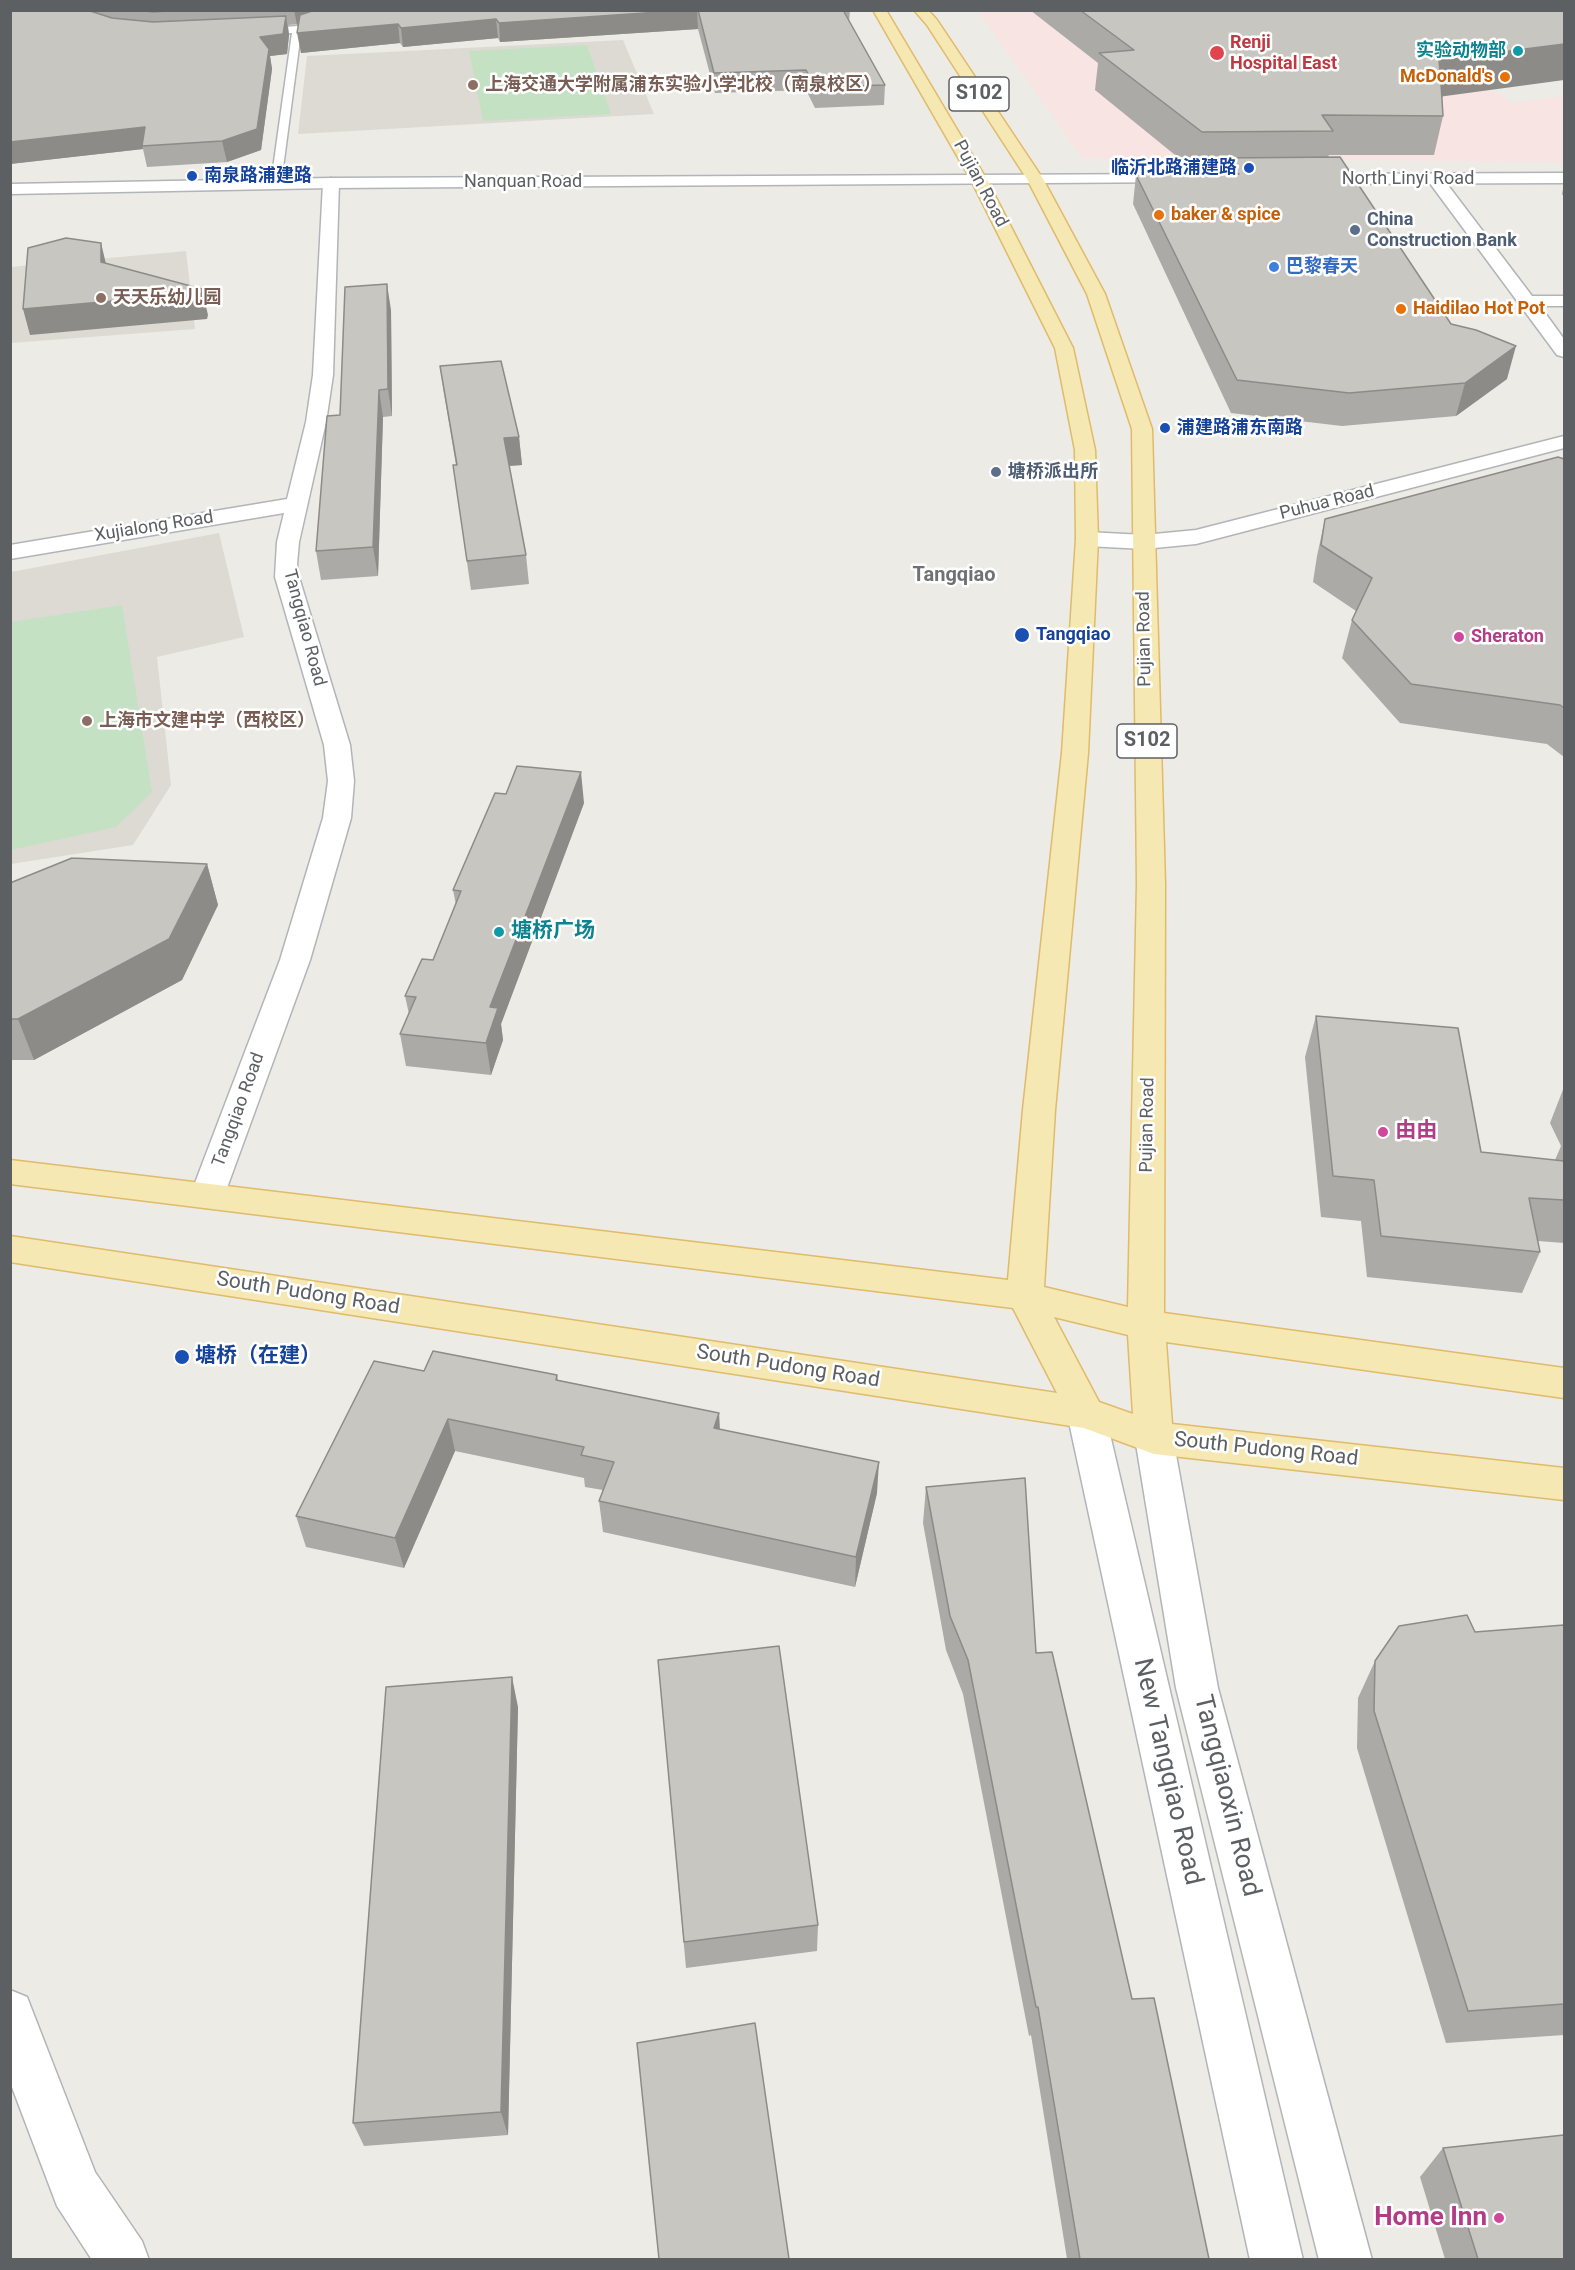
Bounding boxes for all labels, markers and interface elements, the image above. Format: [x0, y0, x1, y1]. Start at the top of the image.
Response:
place label: Renji Hospital East [1230, 32, 1337, 74]
place label: 实验动物部 [1416, 40, 1506, 62]
marker: Renji Hospital East [1208, 44, 1226, 62]
marker: 实验动物部 [1511, 44, 1525, 58]
place label: McDonald's [1400, 66, 1493, 88]
marker: McDonald's [1498, 70, 1512, 84]
place label: 上海交通大学附属浦东实验小学北校（南泉校区） [485, 74, 881, 96]
road number: S102 [949, 77, 1009, 111]
marker: 上海交通大学附属浦东实验小学北校（南泉校区） [466, 78, 480, 92]
street label: Pujian Road [948, 137, 1012, 231]
place label: 临沂北路浦建路 [1111, 157, 1237, 179]
marker: 临沂北路浦建路 [1242, 161, 1256, 175]
place label: 南泉路浦建路 [204, 165, 312, 187]
street label: North Linyi Road [1342, 168, 1474, 190]
marker: 南泉路浦建路 [185, 169, 199, 183]
street label: Nanquan Road [464, 171, 582, 193]
place label: baker & spice [1171, 204, 1281, 226]
marker: baker & spice [1152, 208, 1166, 222]
place label: China Construction Bank [1367, 209, 1517, 252]
marker: China Construction Bank [1348, 223, 1362, 237]
place label: 巴黎春天 [1286, 256, 1358, 278]
marker: 巴黎春天 [1267, 260, 1281, 274]
place label: 天天乐幼儿园 [113, 287, 221, 309]
marker: 天天乐幼儿园 [94, 291, 108, 305]
place label: Haidilao Hot Pot [1413, 298, 1545, 320]
marker: Haidilao Hot Pot [1394, 302, 1408, 316]
place label: 浦建路浦东南路 [1177, 417, 1303, 439]
marker: 浦建路浦东南路 [1158, 421, 1172, 435]
place label: 塘桥派出所 [1008, 461, 1098, 483]
marker: 塘桥派出所 [989, 465, 1003, 479]
street label: Puhua Road [1277, 481, 1377, 525]
street label: Xujialong Road [93, 507, 215, 547]
district label: Tangqiao [913, 564, 995, 588]
street label: Tangqiao Road [278, 567, 330, 689]
street label: Pujian Road [1133, 591, 1157, 687]
place label: Tangqiao [1036, 624, 1111, 646]
marker: Tangqiao [1013, 626, 1031, 644]
place label: Sheraton [1471, 626, 1544, 648]
marker: Sheraton [1452, 630, 1466, 644]
place label: 上海市文建中学（西校区） [99, 710, 315, 732]
marker: 上海市文建中学（西校区） [80, 714, 94, 728]
road number: S102 [1117, 724, 1177, 758]
place label: 塘桥广场 [511, 919, 595, 945]
marker: 塘桥广场 [492, 925, 506, 939]
street label: Tangqiao Road [208, 1050, 270, 1170]
street label: Pujian Road [1136, 1077, 1160, 1173]
place label: 由由 [1395, 1119, 1437, 1145]
marker: 由由 [1376, 1125, 1390, 1139]
street label: South Pudong Road [215, 1267, 401, 1321]
street label: South Pudong Road [695, 1340, 881, 1394]
place label: 塘桥（在建） [195, 1344, 321, 1370]
marker: 塘桥（在建） [173, 1348, 191, 1366]
street label: South Pudong Road [1173, 1428, 1359, 1472]
street label: New Tangqiao Road [1126, 1656, 1208, 1888]
street label: Tangqiaoxin Road [1186, 1692, 1266, 1900]
place label: Home Inn [1374, 2202, 1487, 2234]
marker: Home Inn [1492, 2211, 1506, 2225]

